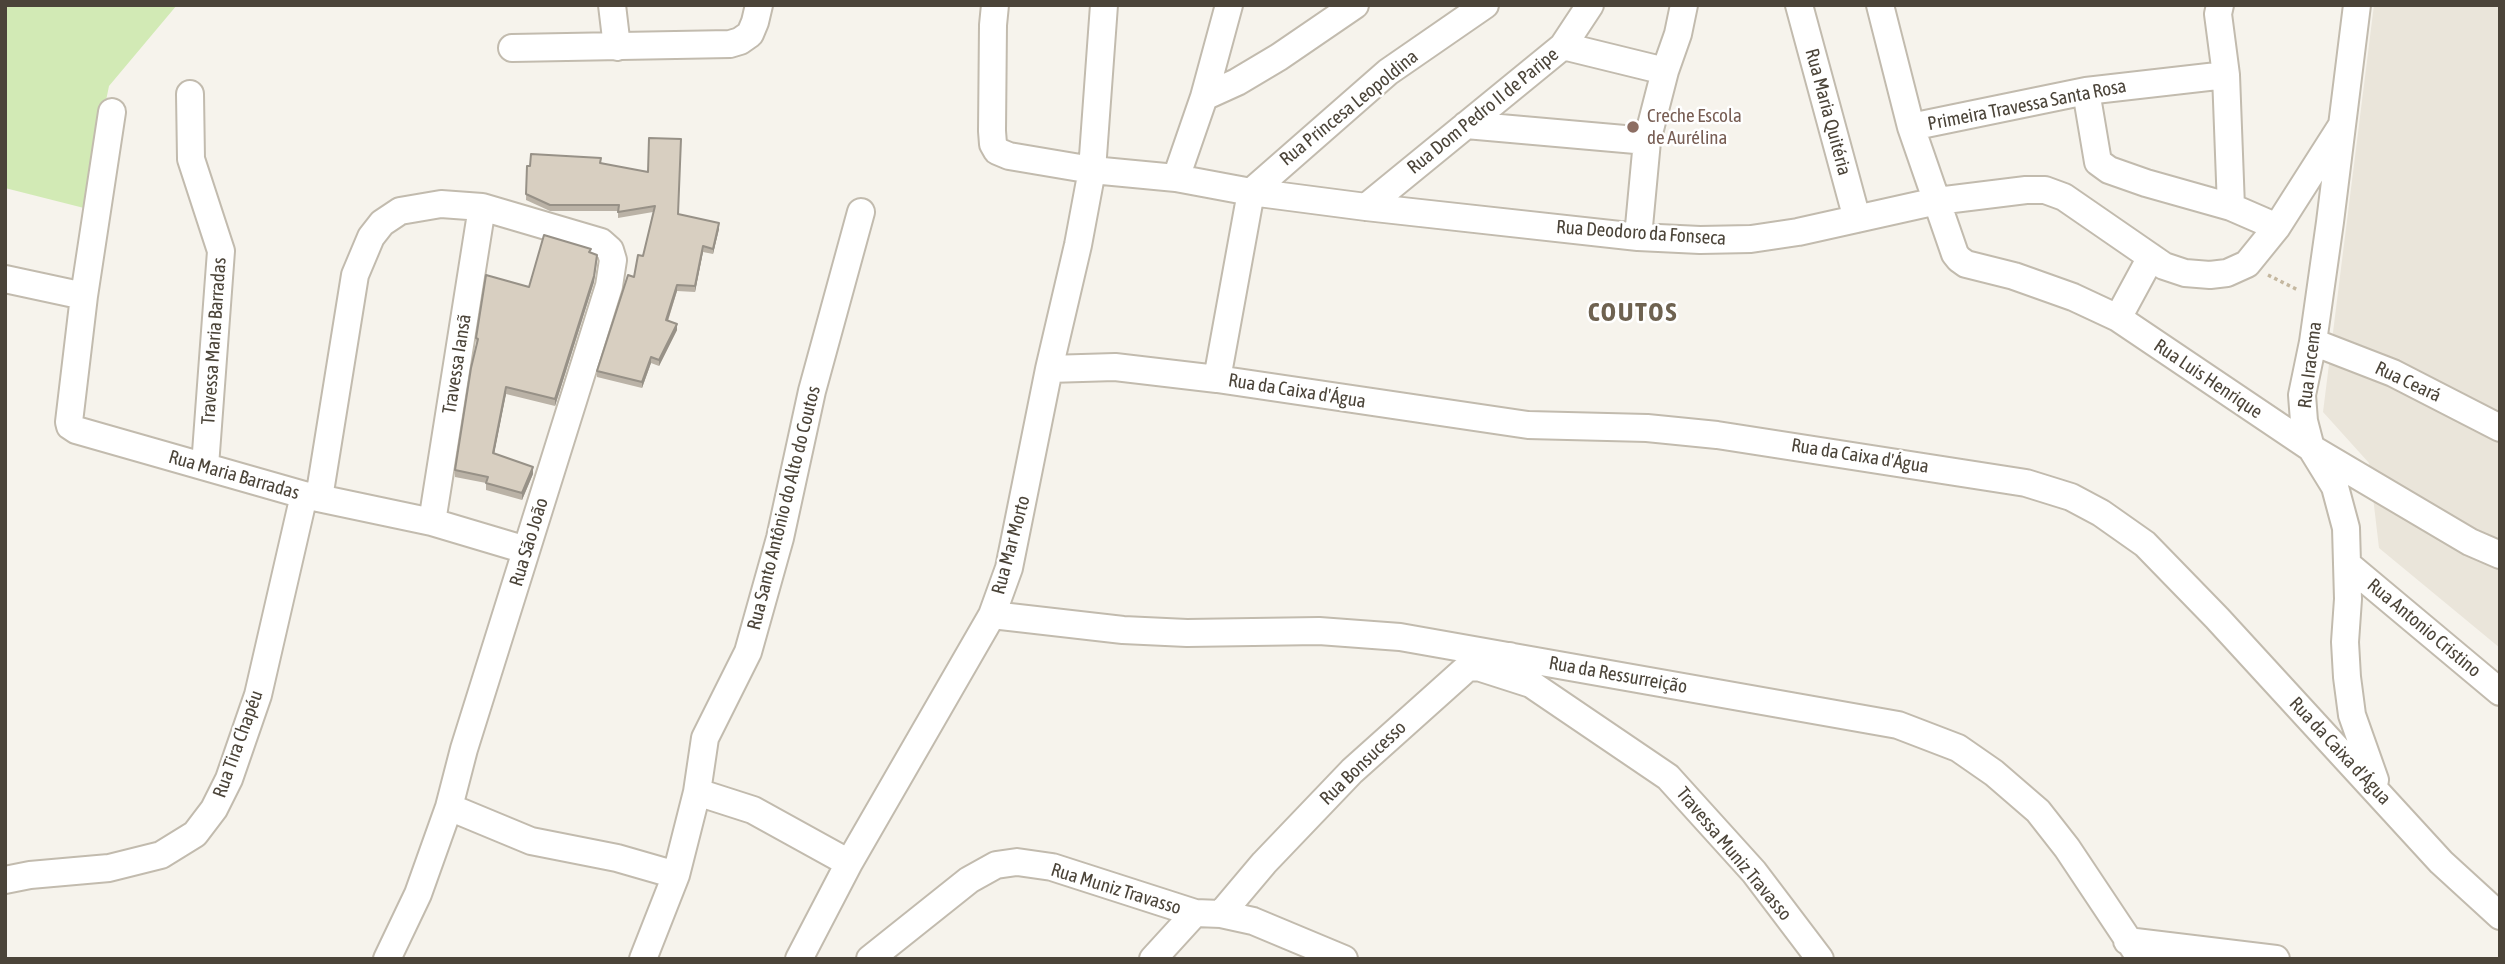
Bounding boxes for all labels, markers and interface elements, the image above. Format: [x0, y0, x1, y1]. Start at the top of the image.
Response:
street label: Rua Dom Pedro II de Paripe [1403, 43, 1563, 179]
street label: Rua Princesa Leopoldina [1275, 45, 1423, 171]
street label: Rua Maria Quitéria [1800, 46, 1856, 178]
street label: Primeira Travessa Santa Rosa [1926, 75, 2128, 135]
place label: Creche Escola de Aurélina [1647, 105, 1742, 149]
marker: Creche Escola de Aurélina [1625, 119, 1641, 135]
street label: Rua Deodoro da Fonseca [1555, 216, 1727, 250]
street label: Travessa Maria Barradas [197, 257, 231, 425]
district label: COUTOS [1588, 297, 1678, 329]
street label: Travessa Iansã [438, 312, 476, 416]
street label: Rua Iracema [2293, 320, 2327, 410]
street label: Rua Luis Henrique [2149, 334, 2267, 424]
street label: Rua Ceará [2371, 357, 2445, 407]
street label: Rua da Caixa d'Água [1227, 369, 1367, 413]
street label: Rua Santo Antônio do Alto do Coutos [743, 384, 825, 632]
street label: Rua da Caixa d'Água [1790, 434, 1930, 478]
street label: Rua Maria Barradas [166, 445, 302, 505]
street label: Rua Mar Morto [987, 493, 1035, 597]
street label: Rua São João [505, 495, 553, 589]
street label: Rua Antonio Cristino [2363, 574, 2485, 682]
street label: Rua da Ressurreição [1547, 652, 1689, 698]
street label: Rua Tira Chapéu [208, 687, 268, 801]
street label: Rua da Caixa d'Água [2284, 692, 2396, 810]
street label: Rua Bonsucesso [1315, 716, 1411, 810]
street label: Travessa Muniz Travasso [1671, 783, 1797, 925]
street label: Rua Muniz Travasso [1048, 858, 1184, 920]

